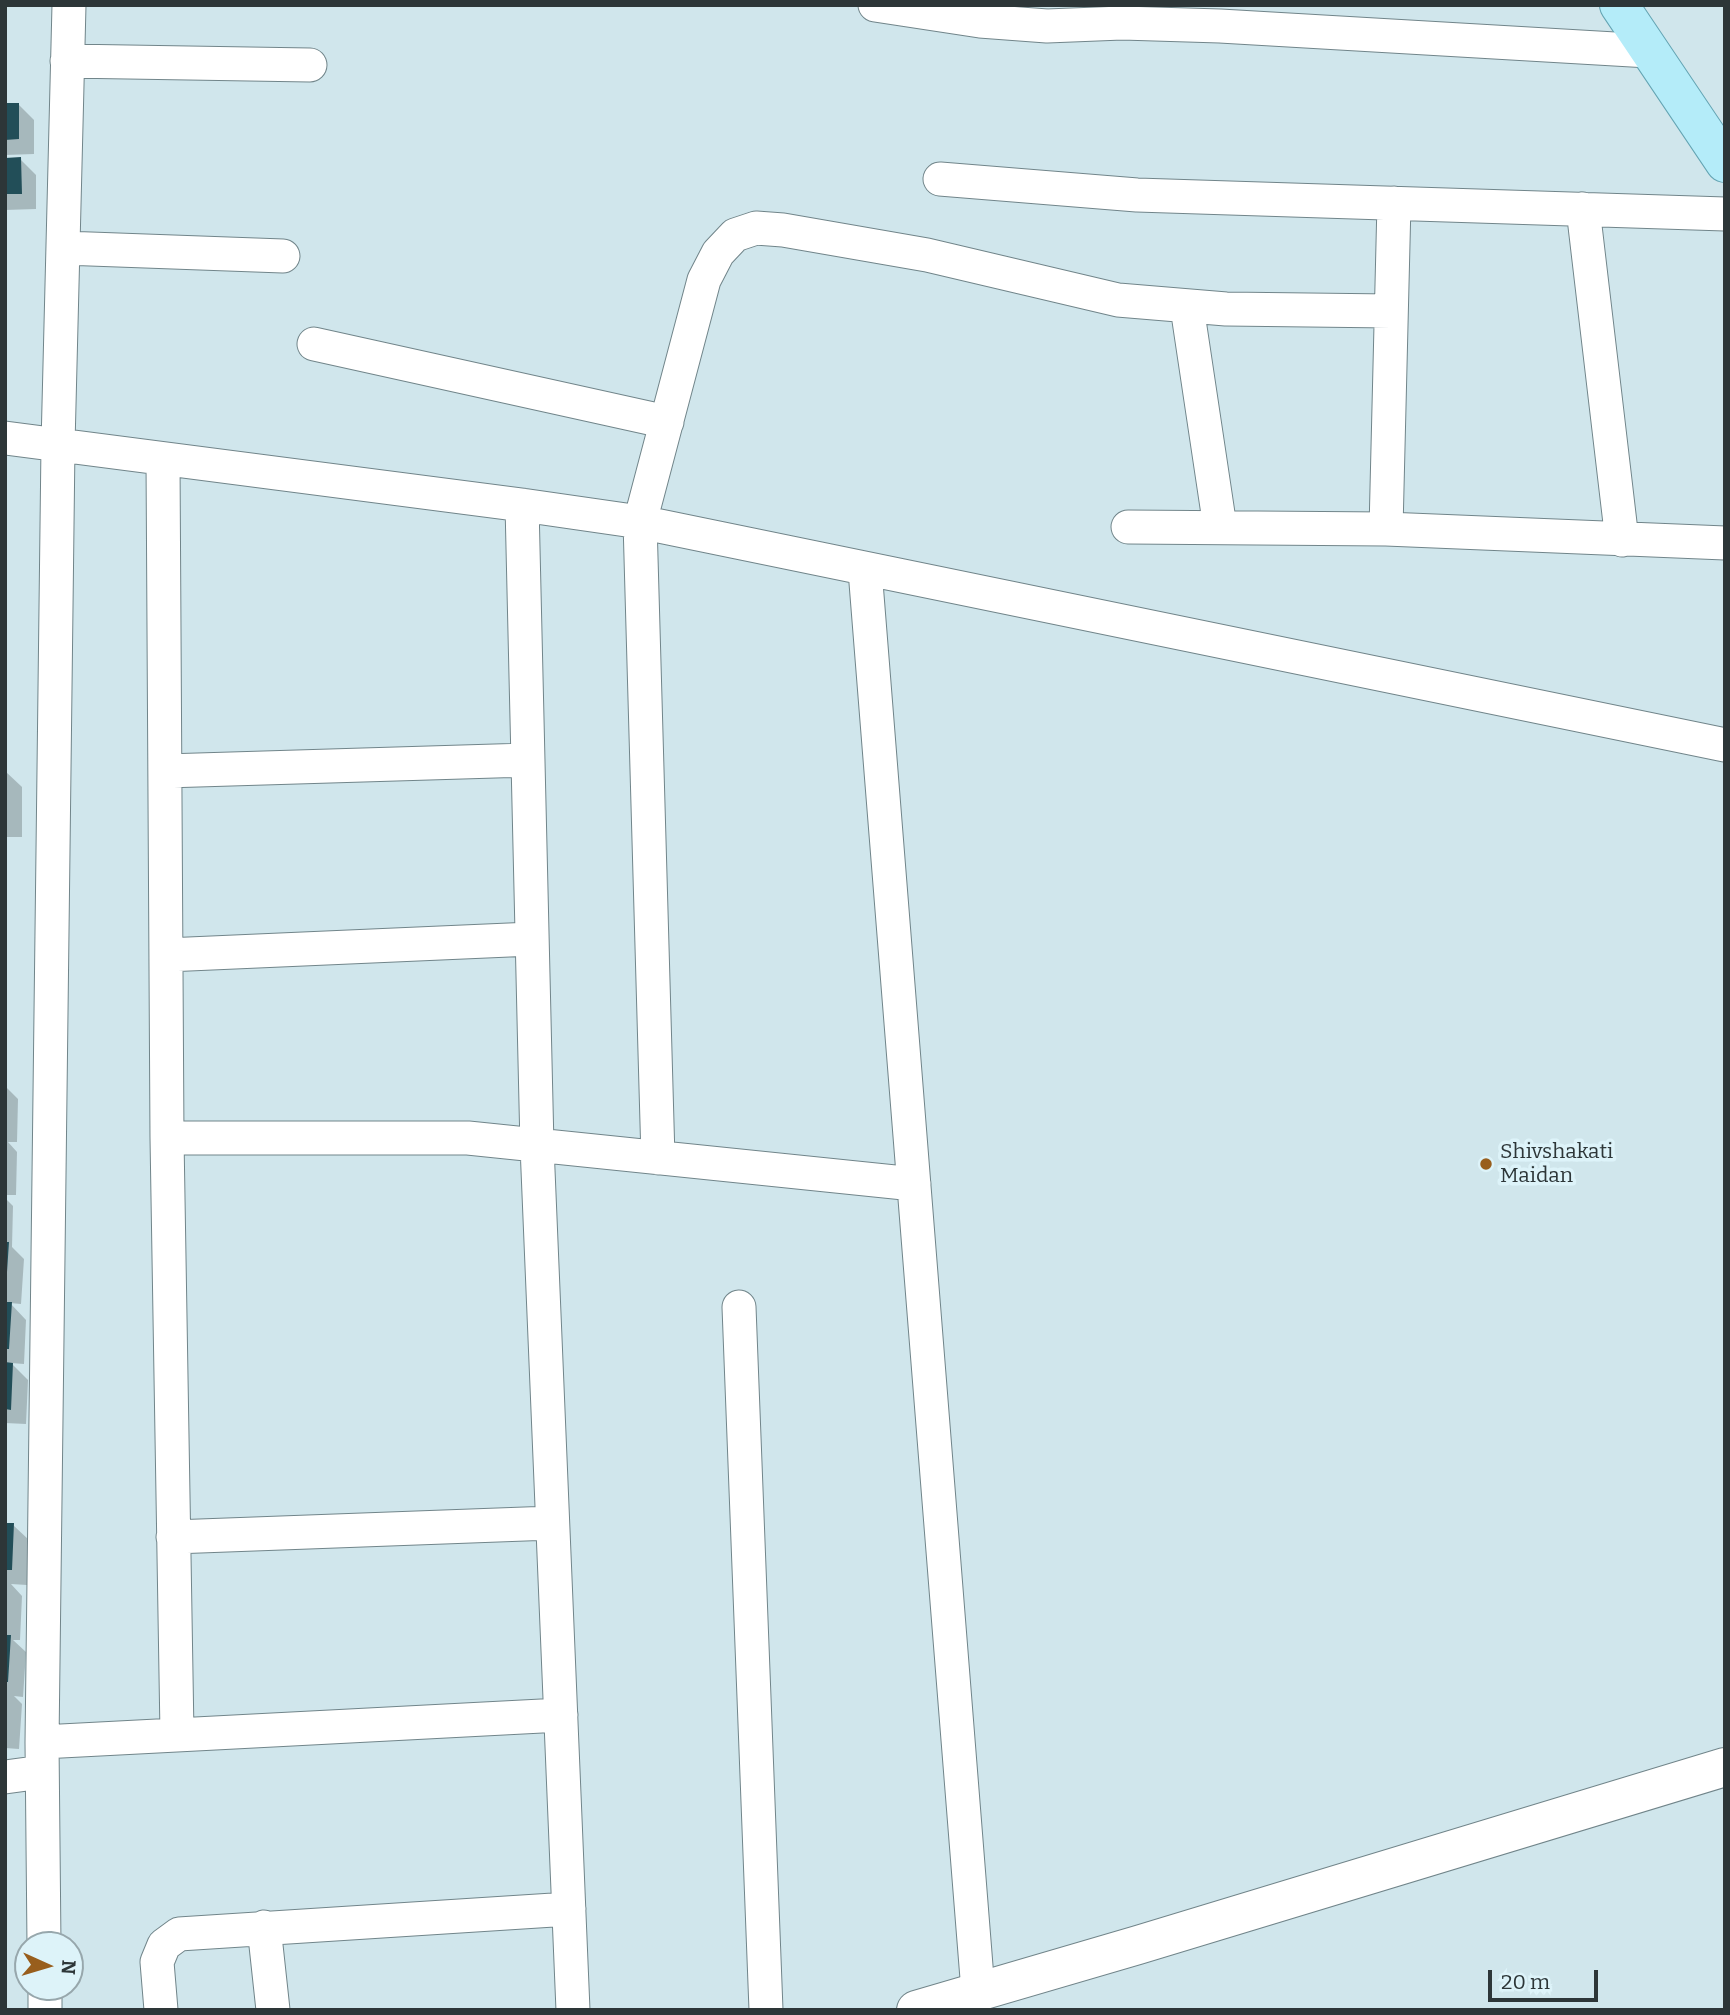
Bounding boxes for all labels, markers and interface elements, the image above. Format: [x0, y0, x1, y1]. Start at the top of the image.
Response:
place label: Shivshakati Maidan [1500, 1139, 1613, 1189]
marker: Shivshakati Maidan [1478, 1156, 1494, 1172]
north arrow [14, 1931, 84, 2001]
scale bar [1492, 1955, 1602, 1999]
text: N [56, 1959, 80, 1975]
text: 20 m [1501, 1969, 1550, 1995]

